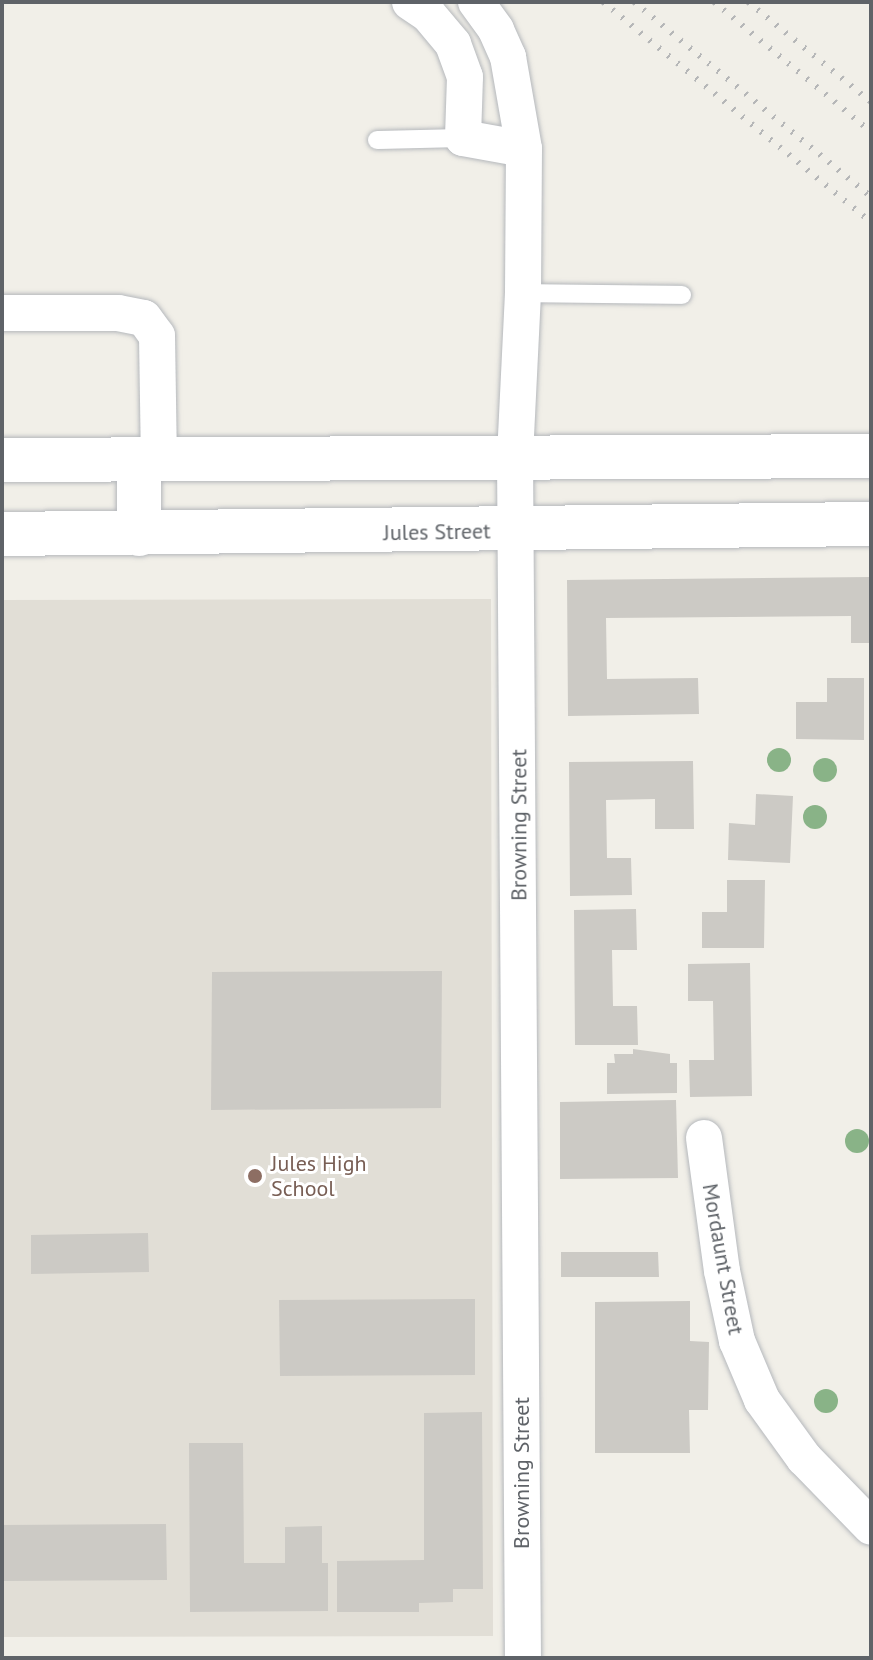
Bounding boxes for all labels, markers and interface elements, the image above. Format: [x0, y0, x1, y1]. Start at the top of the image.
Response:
street label: Jules Street [383, 518, 491, 546]
street label: Browning Street [506, 749, 532, 901]
place label: Jules High School [271, 1150, 367, 1202]
marker: Jules High School [246, 1167, 264, 1185]
street label: Mordaunt Street [697, 1181, 749, 1337]
street label: Browning Street [509, 1397, 535, 1549]

